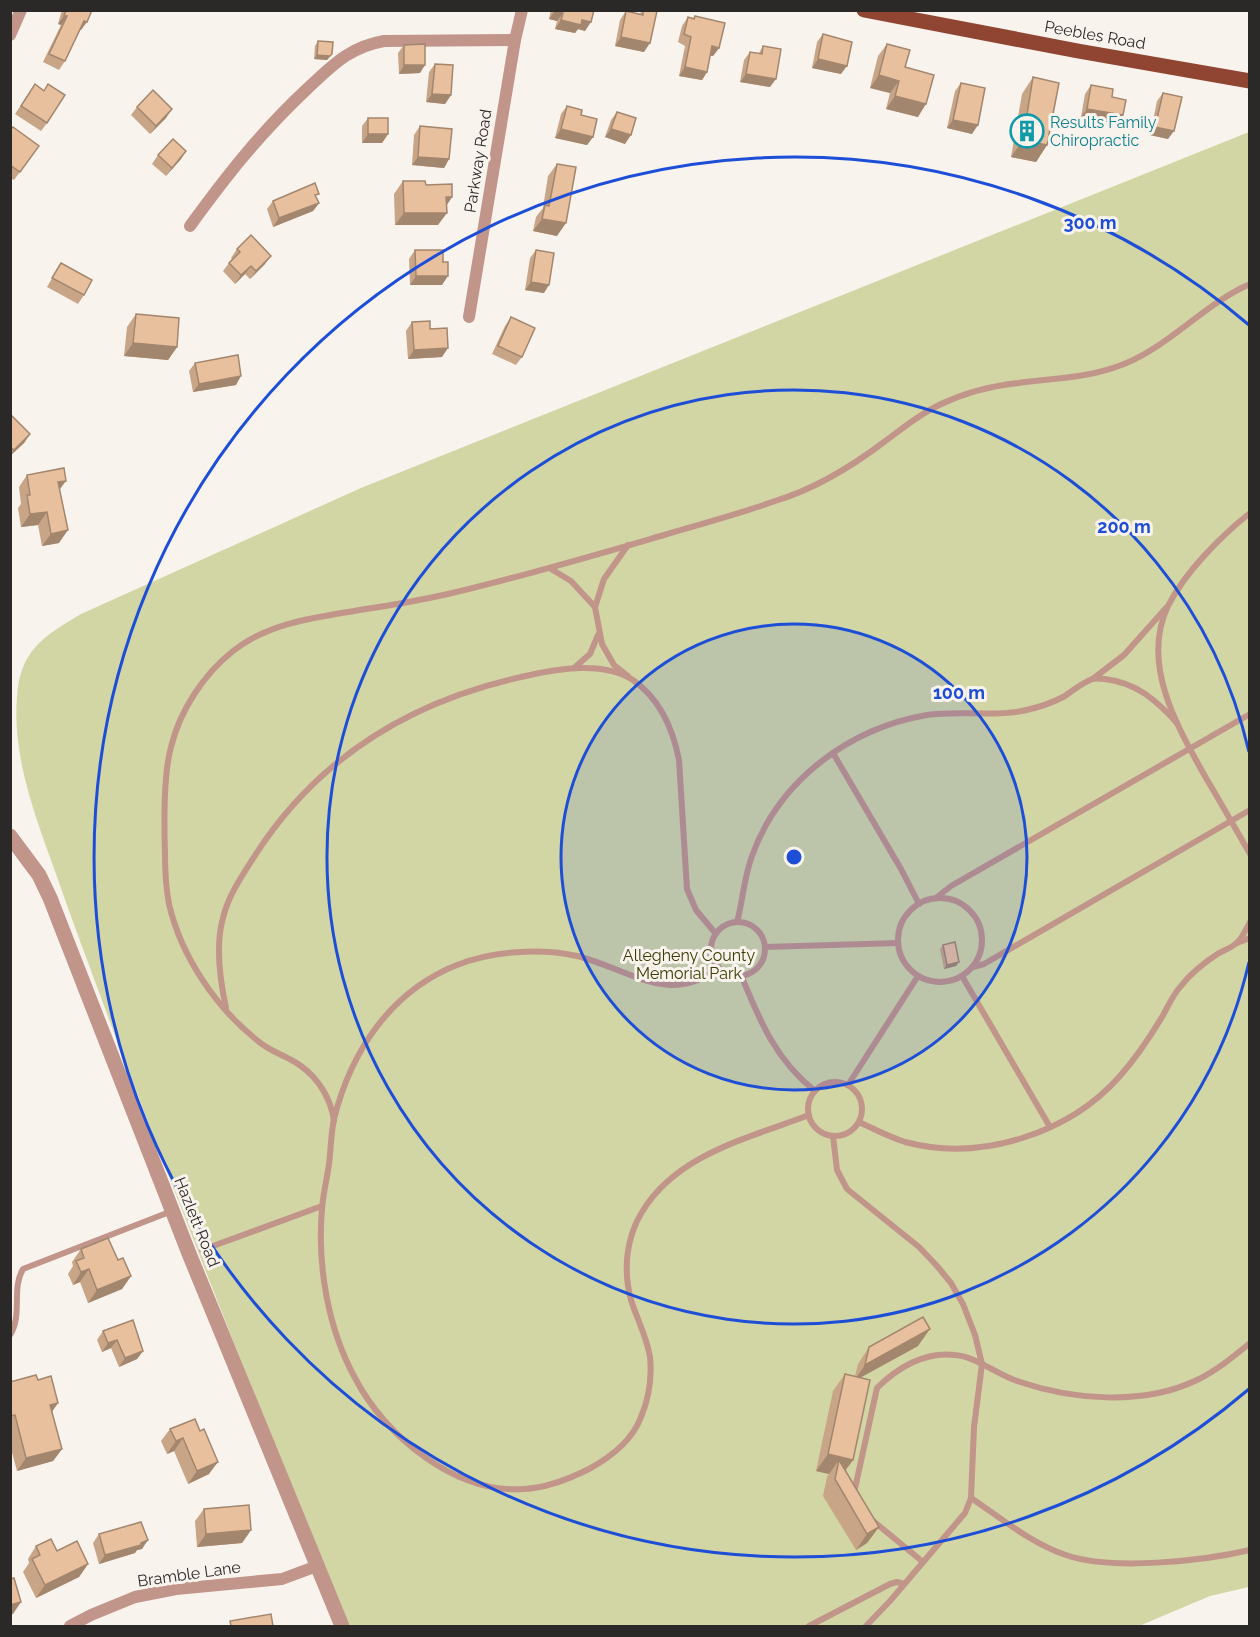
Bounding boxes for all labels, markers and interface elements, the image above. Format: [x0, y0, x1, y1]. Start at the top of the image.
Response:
street label: Peebles Road [1043, 17, 1147, 53]
street label: Parkway Road [460, 108, 496, 214]
building icon: Results Family Chiropractic [1009, 113, 1045, 149]
place label: Results Family Chiropractic [1050, 113, 1157, 150]
text: 300 m [1063, 212, 1117, 233]
text: 200 m [1097, 516, 1151, 537]
text: 100 m [933, 682, 985, 703]
centre of rings [784, 847, 804, 867]
park label: Allegheny County Memorial Park [623, 946, 755, 983]
street label: Hazlett Road [170, 1174, 224, 1270]
street label: Bramble Lane [136, 1557, 242, 1591]

